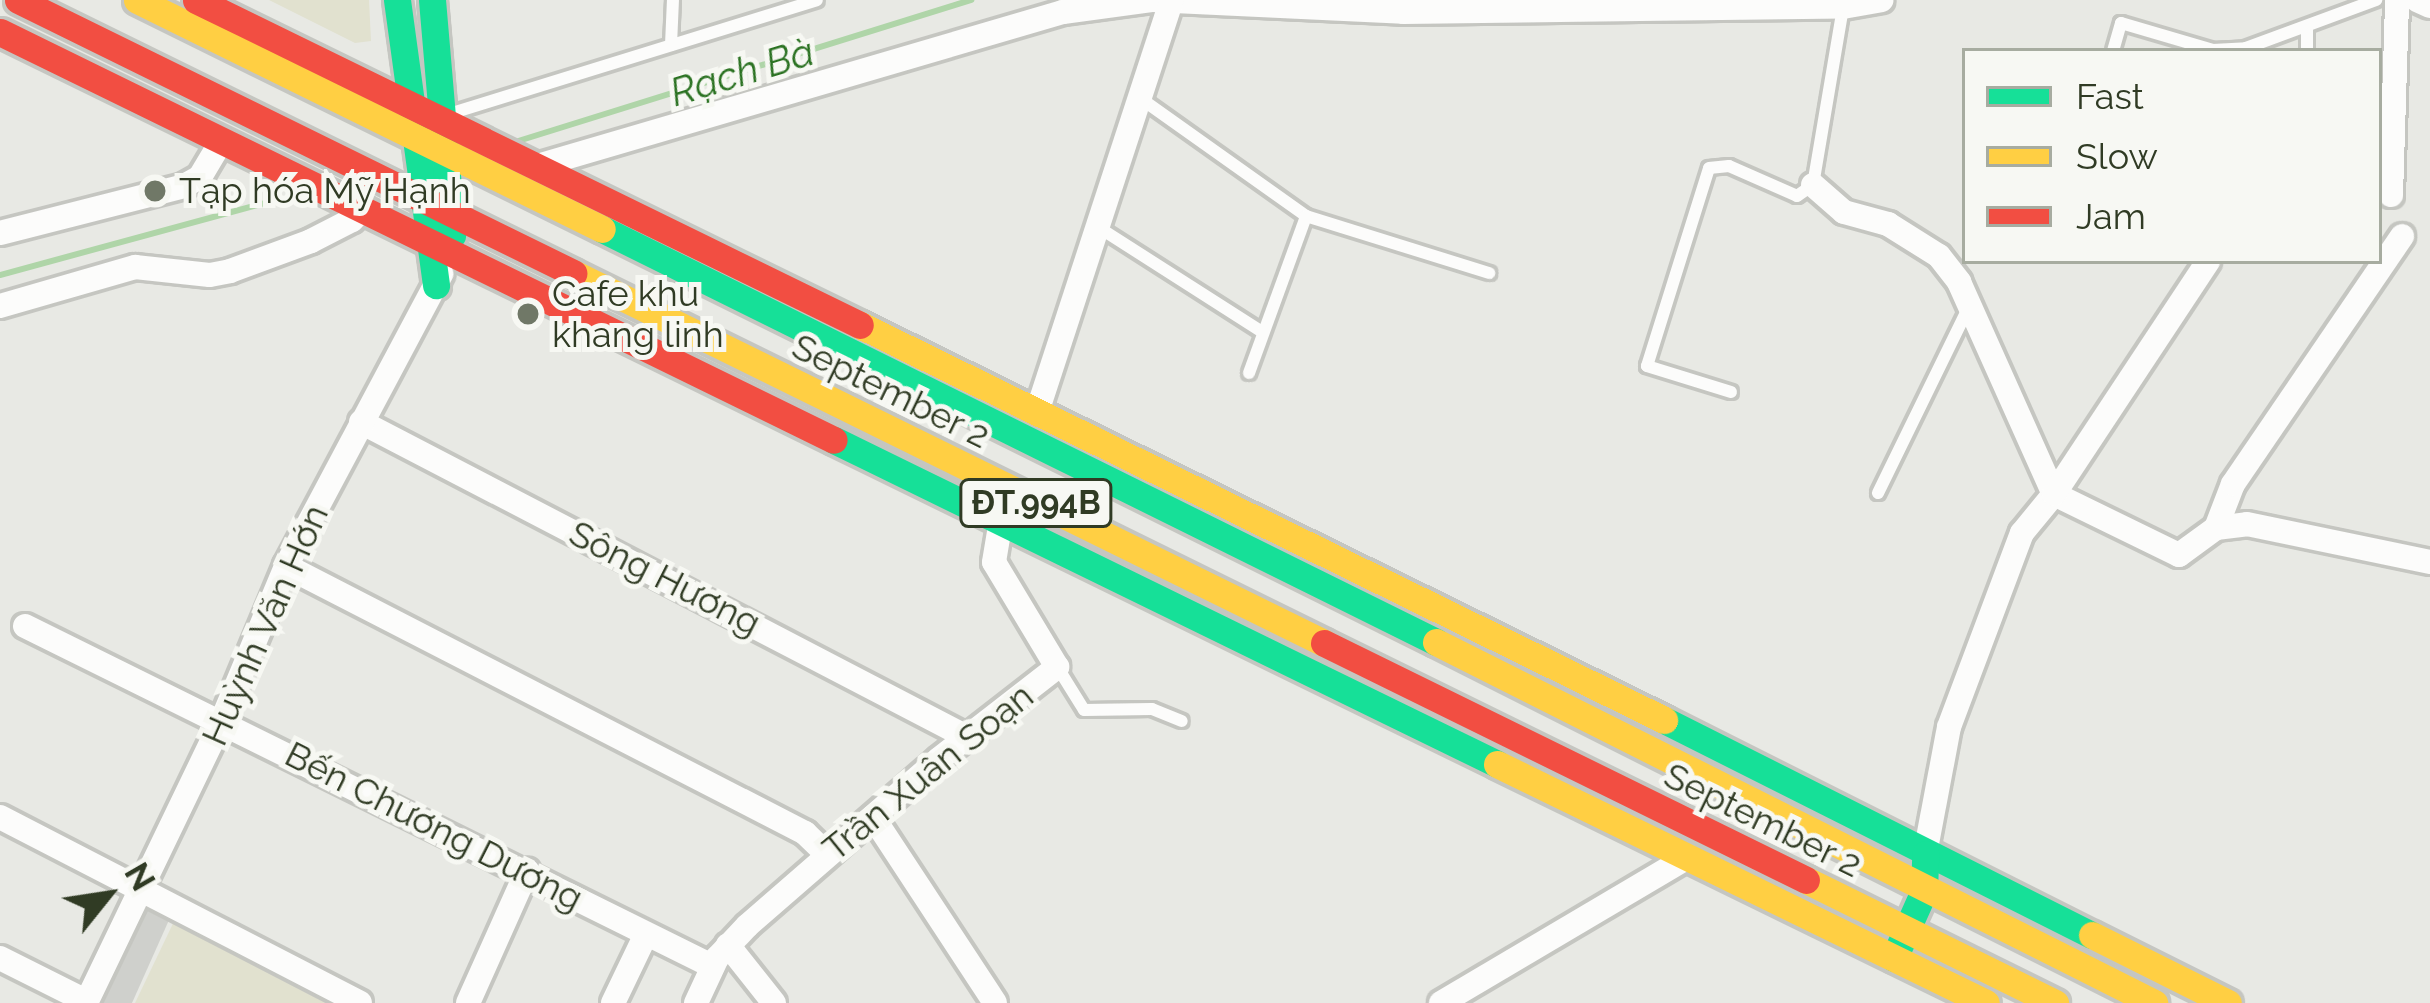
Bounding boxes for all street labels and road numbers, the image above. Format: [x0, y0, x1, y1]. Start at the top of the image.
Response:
street label: September 2 [785, 325, 997, 457]
road number: ĐT.994B [958, 476, 1114, 530]
street label: Huỳnh Văn Hớn [192, 497, 338, 753]
street label: Sông Hương [562, 511, 768, 645]
street label: Trần Xuân Soạn [814, 674, 1042, 870]
street label: Bến Chương Dương [278, 732, 590, 920]
street label: September 2 [1657, 754, 1869, 886]

